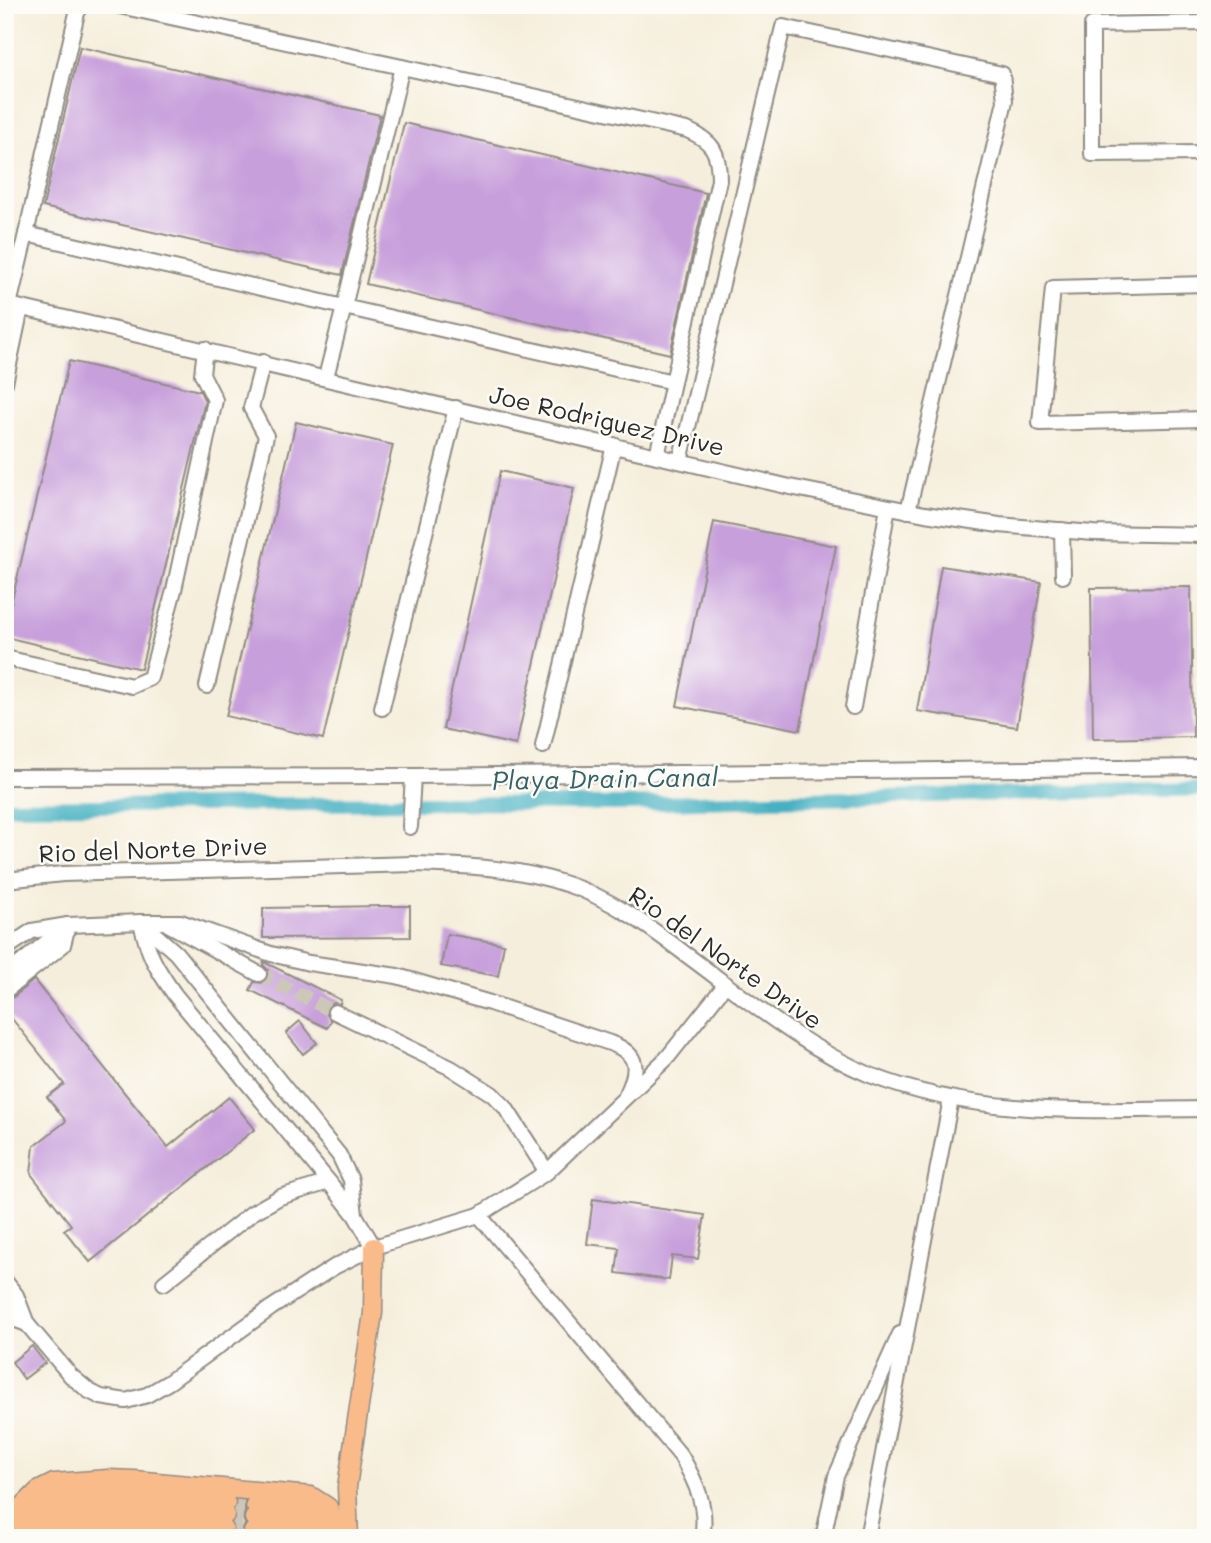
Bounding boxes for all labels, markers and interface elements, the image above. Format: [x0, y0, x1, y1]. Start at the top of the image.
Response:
street label: Joe Rodriguez Drive [486, 378, 728, 462]
water label: Playa Drain Canal [492, 759, 719, 797]
street label: Rio del Norte Drive [38, 830, 268, 868]
street label: Rio del Norte Drive [623, 879, 829, 1035]

